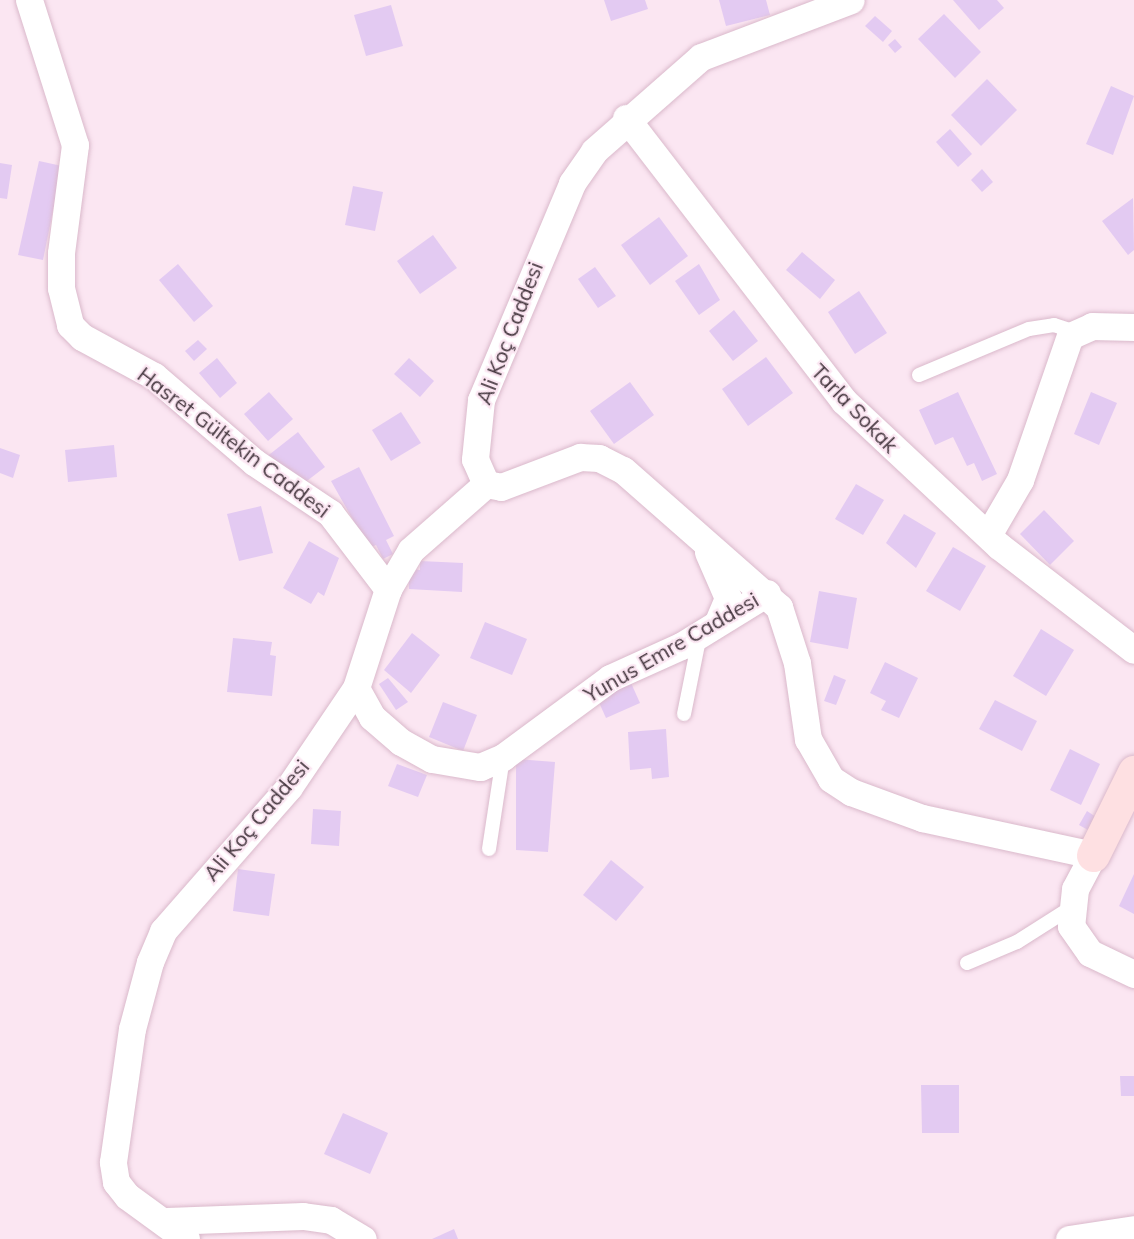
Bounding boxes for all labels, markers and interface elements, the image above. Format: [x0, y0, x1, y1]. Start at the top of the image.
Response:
street label: Ali Koç Caddesi [470, 258, 548, 408]
street label: Tarla Sokak [806, 358, 904, 458]
street label: Hasret Gültekin Caddesi [133, 361, 335, 523]
street label: Yunus Emre Caddesi [579, 587, 763, 707]
street label: Ali Koç Caddesi [198, 754, 314, 886]

